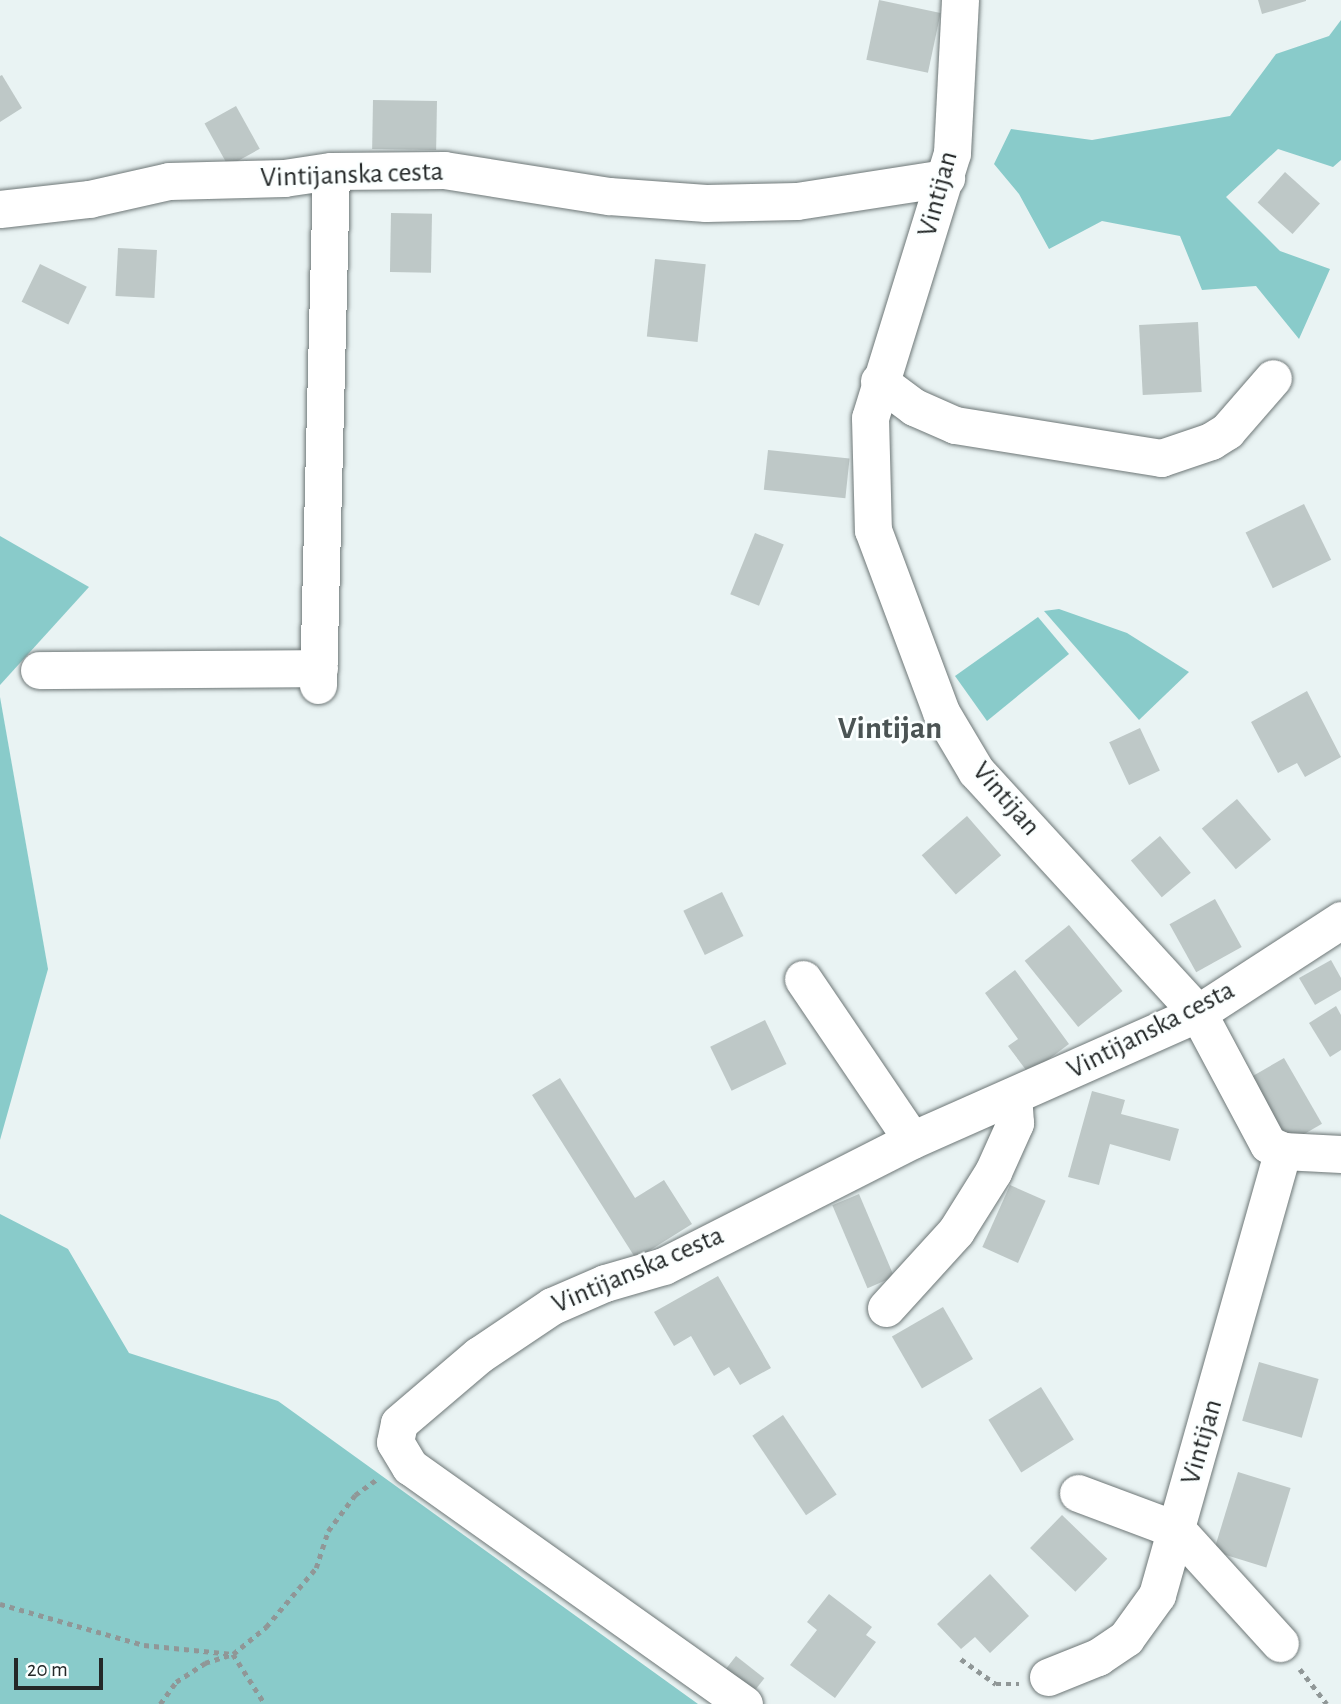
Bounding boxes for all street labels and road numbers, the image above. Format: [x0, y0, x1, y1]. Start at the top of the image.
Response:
street label: Vintijan [910, 148, 966, 240]
street label: Vintijanska cesta [260, 155, 444, 195]
street label: Vintijan [965, 755, 1047, 843]
street label: Vintijanska cesta [1062, 973, 1240, 1087]
street label: Vintijanska cesta [547, 1219, 729, 1321]
street label: Vintijan [1174, 1395, 1230, 1489]

